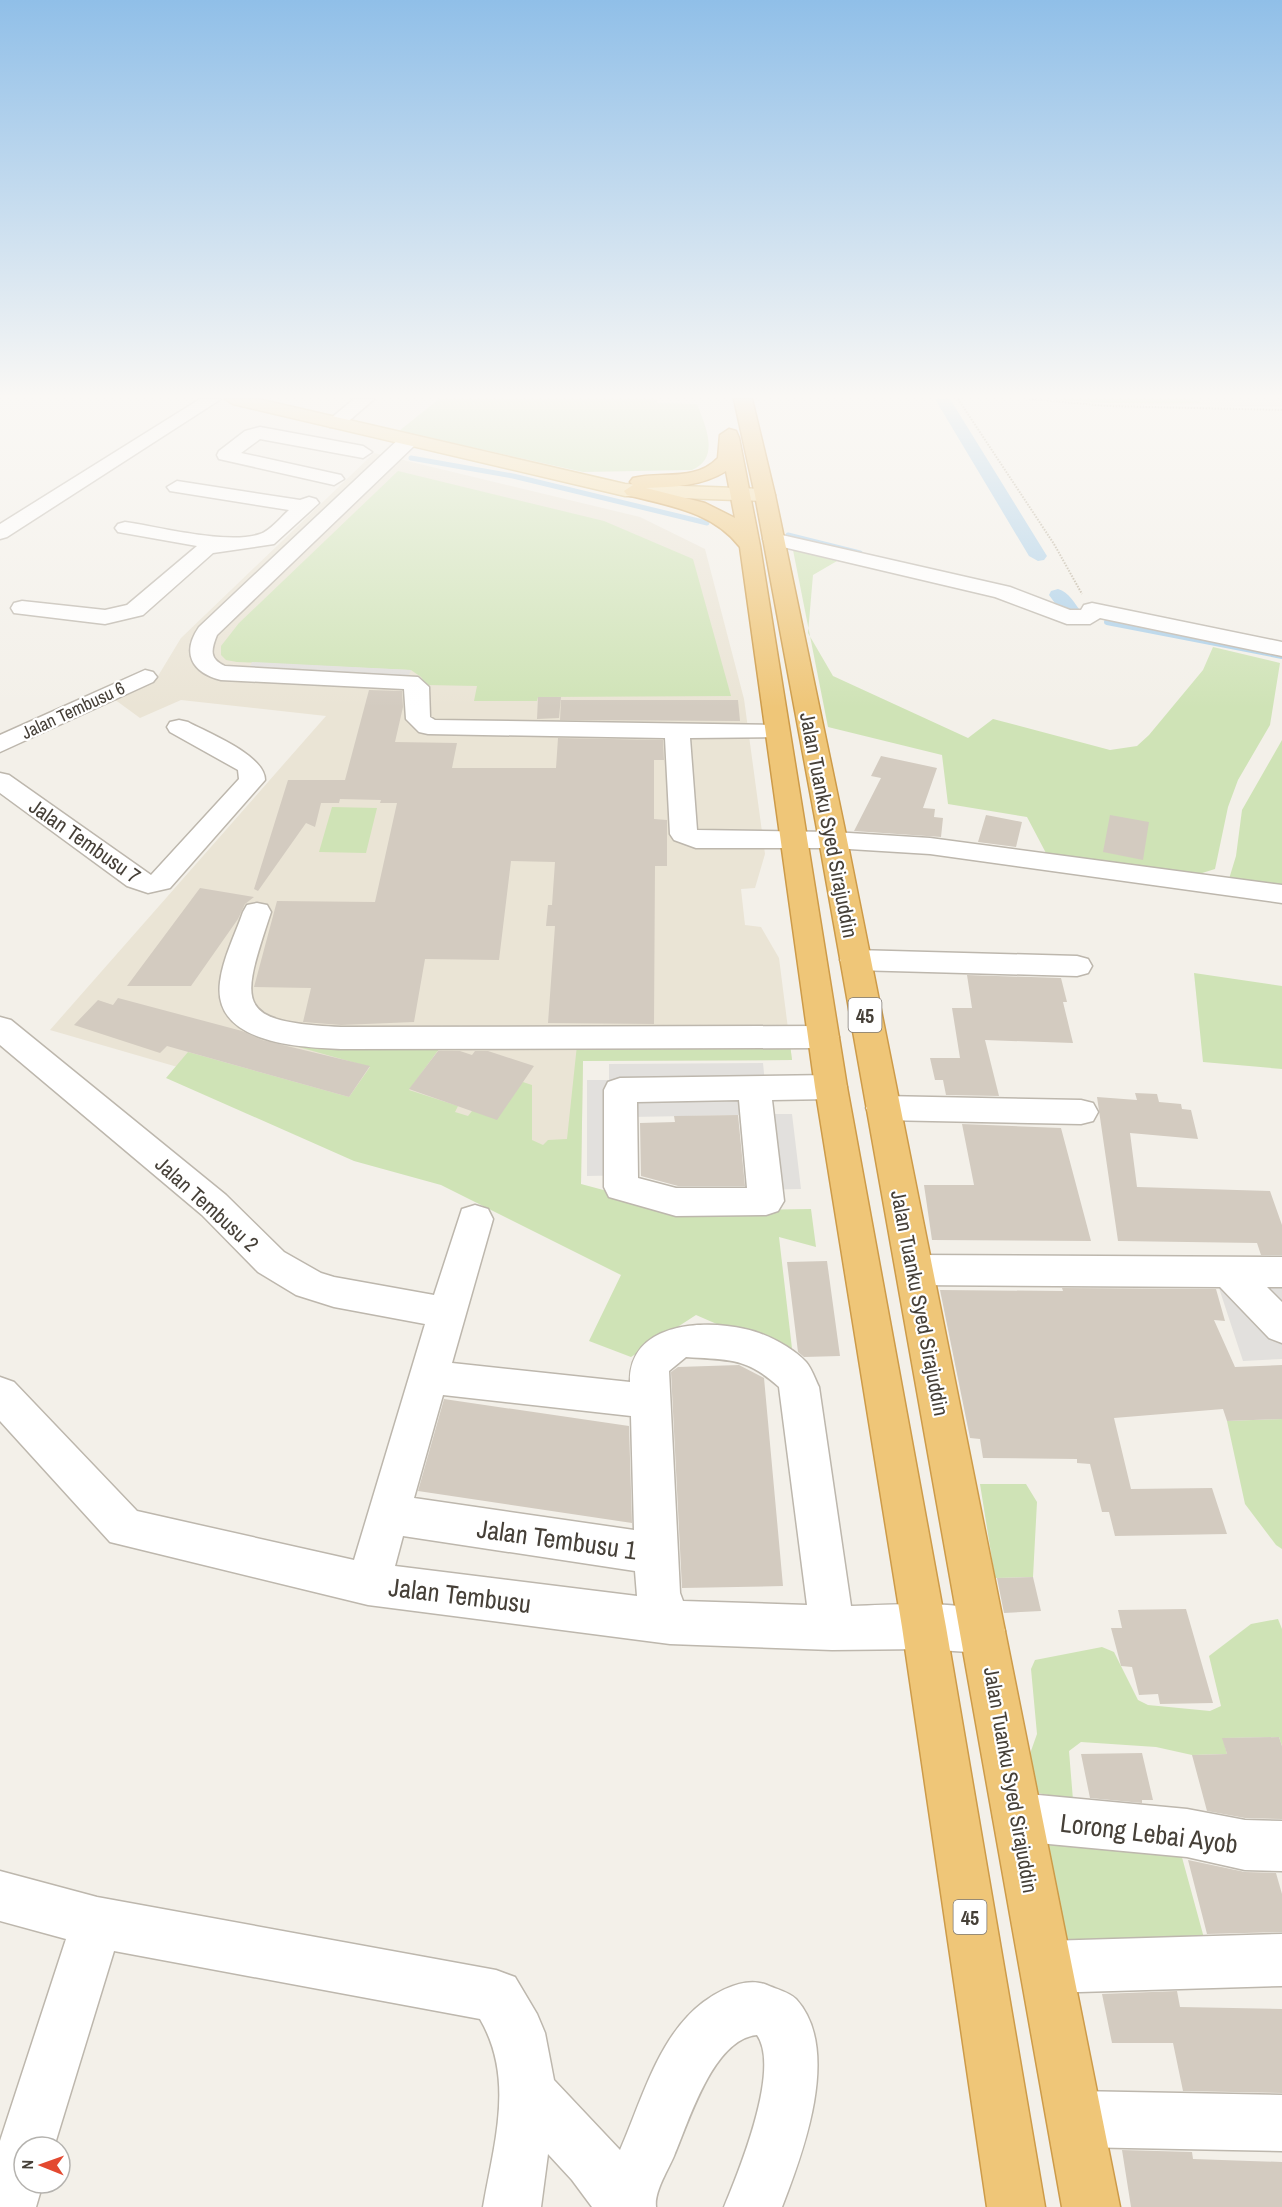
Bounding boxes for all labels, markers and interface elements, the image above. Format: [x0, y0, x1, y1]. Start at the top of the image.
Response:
street label: Jalan Tembusu 6 [17, 675, 129, 745]
street label: Jalan Tuanku Syed Sirajuddin [793, 710, 865, 940]
street label: Jalan Tembusu 7 [23, 792, 147, 890]
road number: 45 [848, 998, 882, 1032]
street label: Jalan Tembusu 2 [149, 1150, 265, 1258]
street label: Jalan Tuanku Syed Sirajuddin [884, 1188, 956, 1418]
street label: Jalan Tembusu 1 [475, 1510, 639, 1568]
street label: Jalan Tembusu [387, 1569, 533, 1621]
street label: Jalan Tuanku Syed Sirajuddin [977, 1665, 1045, 1895]
street label: Lorong Lebai Ayob [1058, 1805, 1240, 1861]
road number: 45 [954, 1900, 986, 1934]
north arrow [12, 2135, 72, 2195]
text: N [16, 2160, 38, 2170]

